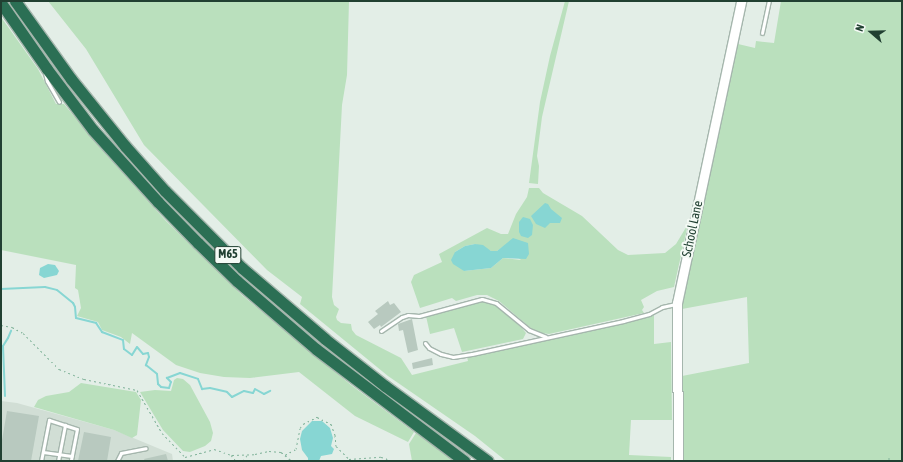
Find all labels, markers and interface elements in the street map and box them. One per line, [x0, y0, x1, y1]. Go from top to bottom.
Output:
north arrow [851, 12, 891, 52]
text: N [853, 23, 866, 33]
street label: School Lane [679, 199, 707, 259]
road number: M65 [214, 245, 242, 265]

